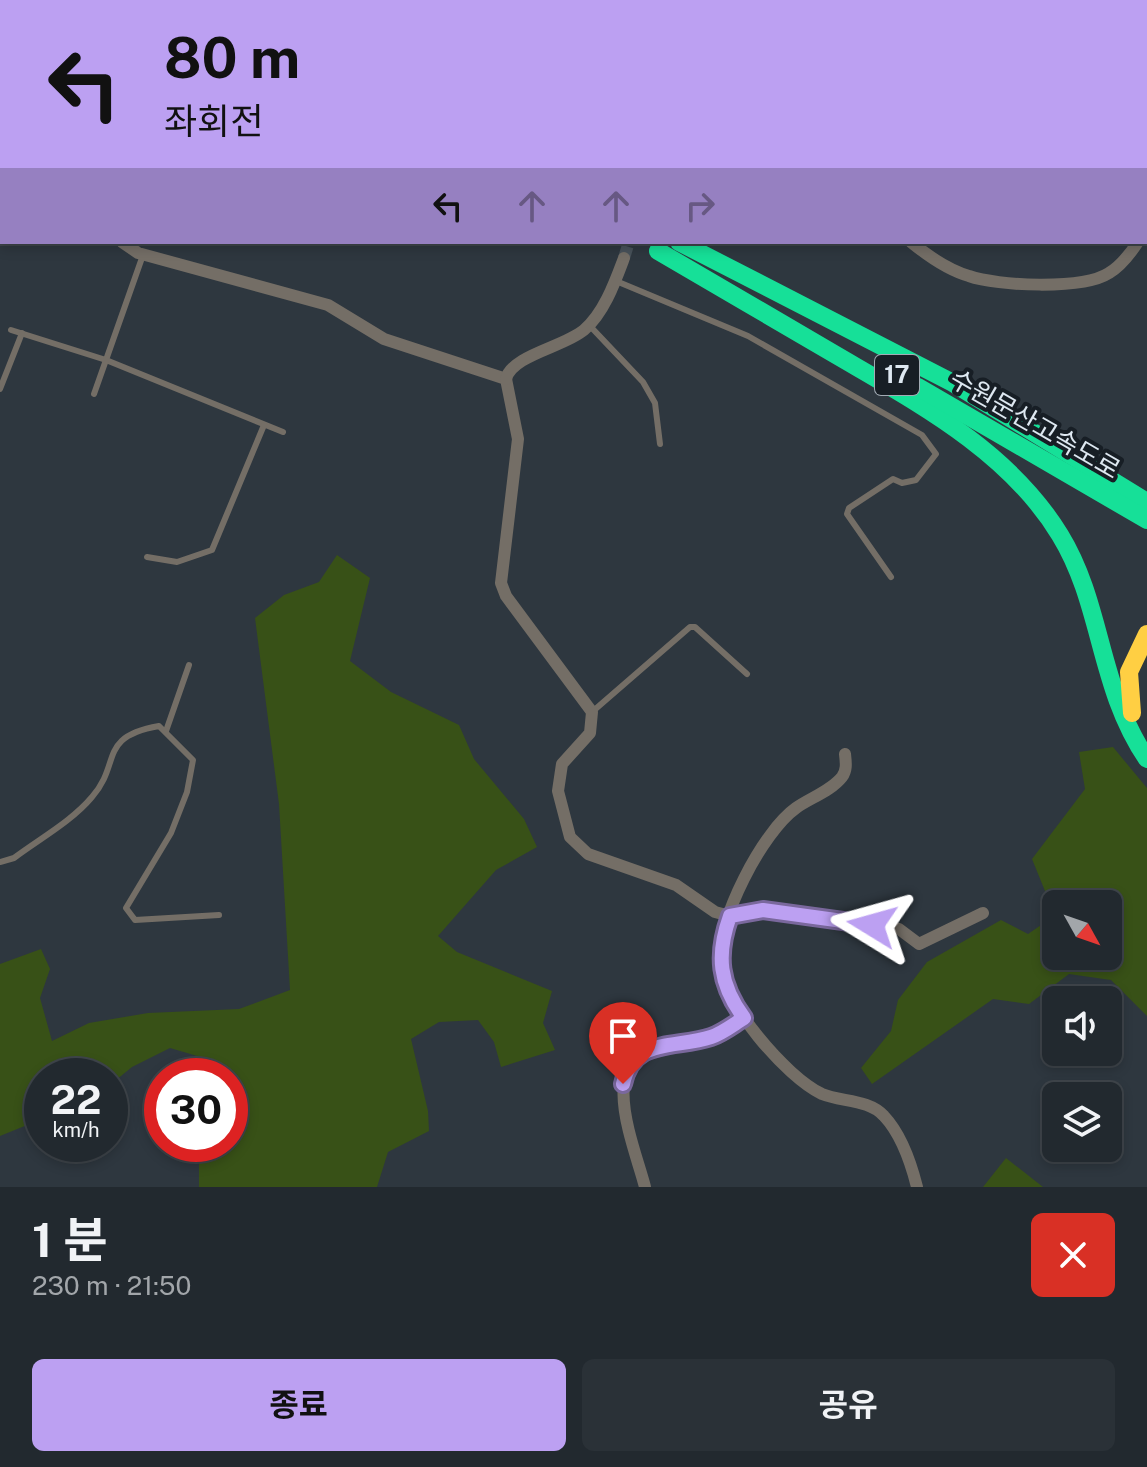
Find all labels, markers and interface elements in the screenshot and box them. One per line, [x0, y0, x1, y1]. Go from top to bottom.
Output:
text: 80 m [164, 25, 300, 91]
icon: left [32, 32, 136, 136]
text: 좌회전 [164, 100, 263, 142]
icon: left [426, 184, 470, 228]
icon: ahead [510, 184, 554, 228]
icon: ahead [594, 184, 638, 228]
icon: right [678, 184, 722, 228]
road number: 17 [875, 355, 919, 395]
street label: 수원문산고속도로 [945, 362, 1126, 485]
position arrow [830, 883, 914, 967]
north arrow [1042, 890, 1122, 970]
map controls [1042, 890, 1122, 1162]
button: sound [1042, 986, 1122, 1066]
pin [589, 1002, 657, 1084]
icon: arrive [601, 1014, 645, 1058]
speed limit sign: 30 [144, 1058, 248, 1162]
text: 22 [51, 1076, 101, 1123]
button: layers [1042, 1082, 1122, 1162]
text: km/h [52, 1118, 100, 1142]
text: 1 분 [32, 1211, 108, 1268]
button: close [1031, 1213, 1115, 1297]
text: 230 m · 21:50 [32, 1270, 191, 1301]
button: 종료 [32, 1359, 566, 1451]
button: 공유 [582, 1359, 1115, 1451]

